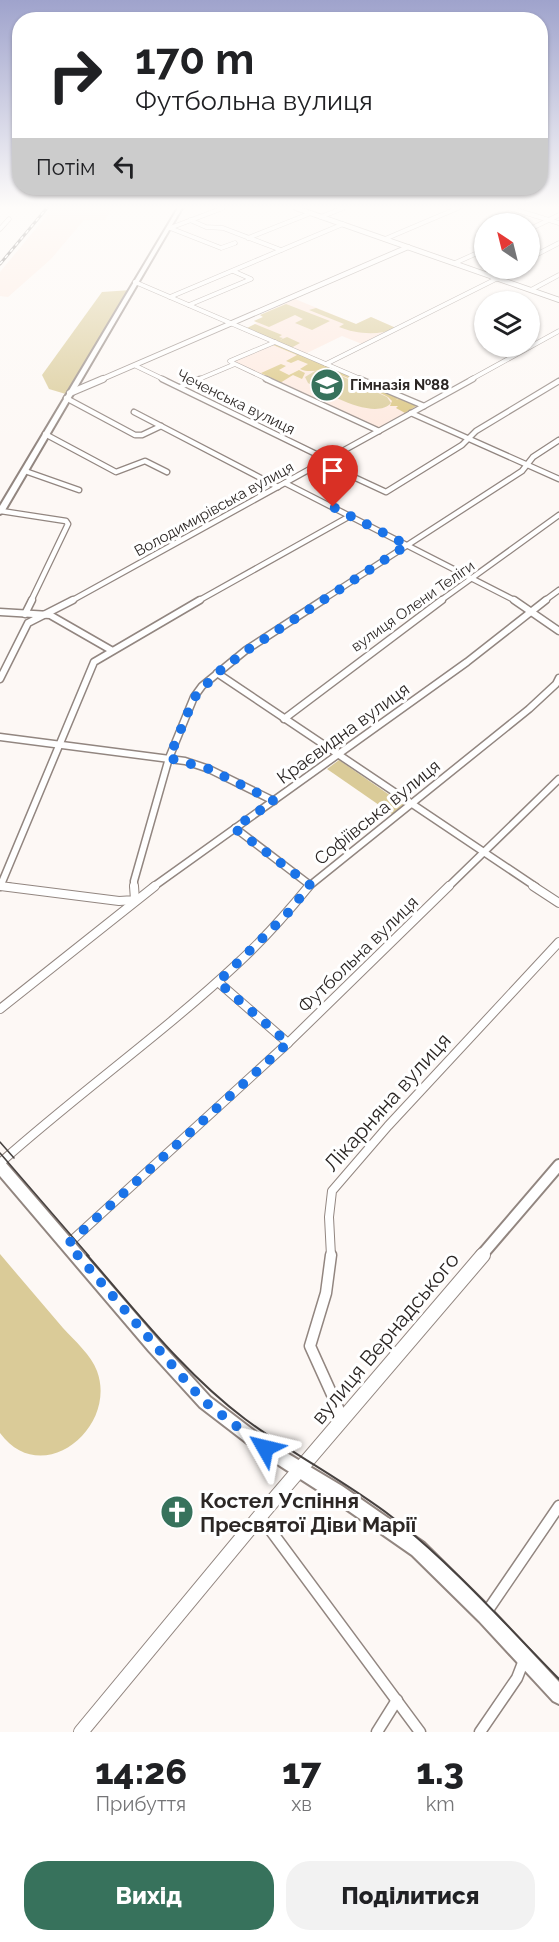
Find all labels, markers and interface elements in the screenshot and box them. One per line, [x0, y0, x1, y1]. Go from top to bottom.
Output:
text: 170 m [135, 35, 254, 84]
icon: right [36, 36, 114, 114]
text: Футбольна вулиця [135, 85, 373, 116]
icon: left [108, 150, 141, 183]
text: Потім [36, 154, 96, 180]
north arrow [474, 213, 540, 279]
map controls [474, 213, 540, 357]
button: layers [474, 291, 540, 357]
street label: Чеченська вулиця [174, 366, 298, 438]
school or university icon: Гімназія №88 [309, 367, 345, 403]
place label: Гімназія №88 [350, 376, 449, 394]
pin [307, 445, 358, 507]
icon: arrive [316, 454, 349, 487]
street label: Володимирівська вулиця [131, 458, 297, 560]
street label: вулиця Олени Теліги [348, 557, 478, 655]
street label: Краєвидна вулиця [273, 678, 413, 788]
street label: Софіївська вулиця [310, 755, 444, 869]
street label: Футбольна вулиця [294, 891, 422, 1017]
street label: Лікарняна вулиця [318, 1028, 456, 1176]
street label: вулиця Вернадського [306, 1247, 464, 1429]
position arrow [233, 1416, 297, 1480]
place label: Костел Успіння Пресвятої Діви Марії [200, 1488, 417, 1537]
church icon: Костел Успіння Пресвятої Діви Марії [159, 1494, 195, 1530]
text: 14:26 [95, 1750, 187, 1792]
text: 17 [282, 1750, 321, 1792]
text: 1.3 [416, 1750, 464, 1792]
text: Прибуття [96, 1792, 186, 1816]
text: хв [291, 1792, 312, 1816]
text: km [426, 1792, 455, 1816]
button: Вихід [24, 1861, 274, 1930]
button: Поділитися [286, 1861, 535, 1930]

